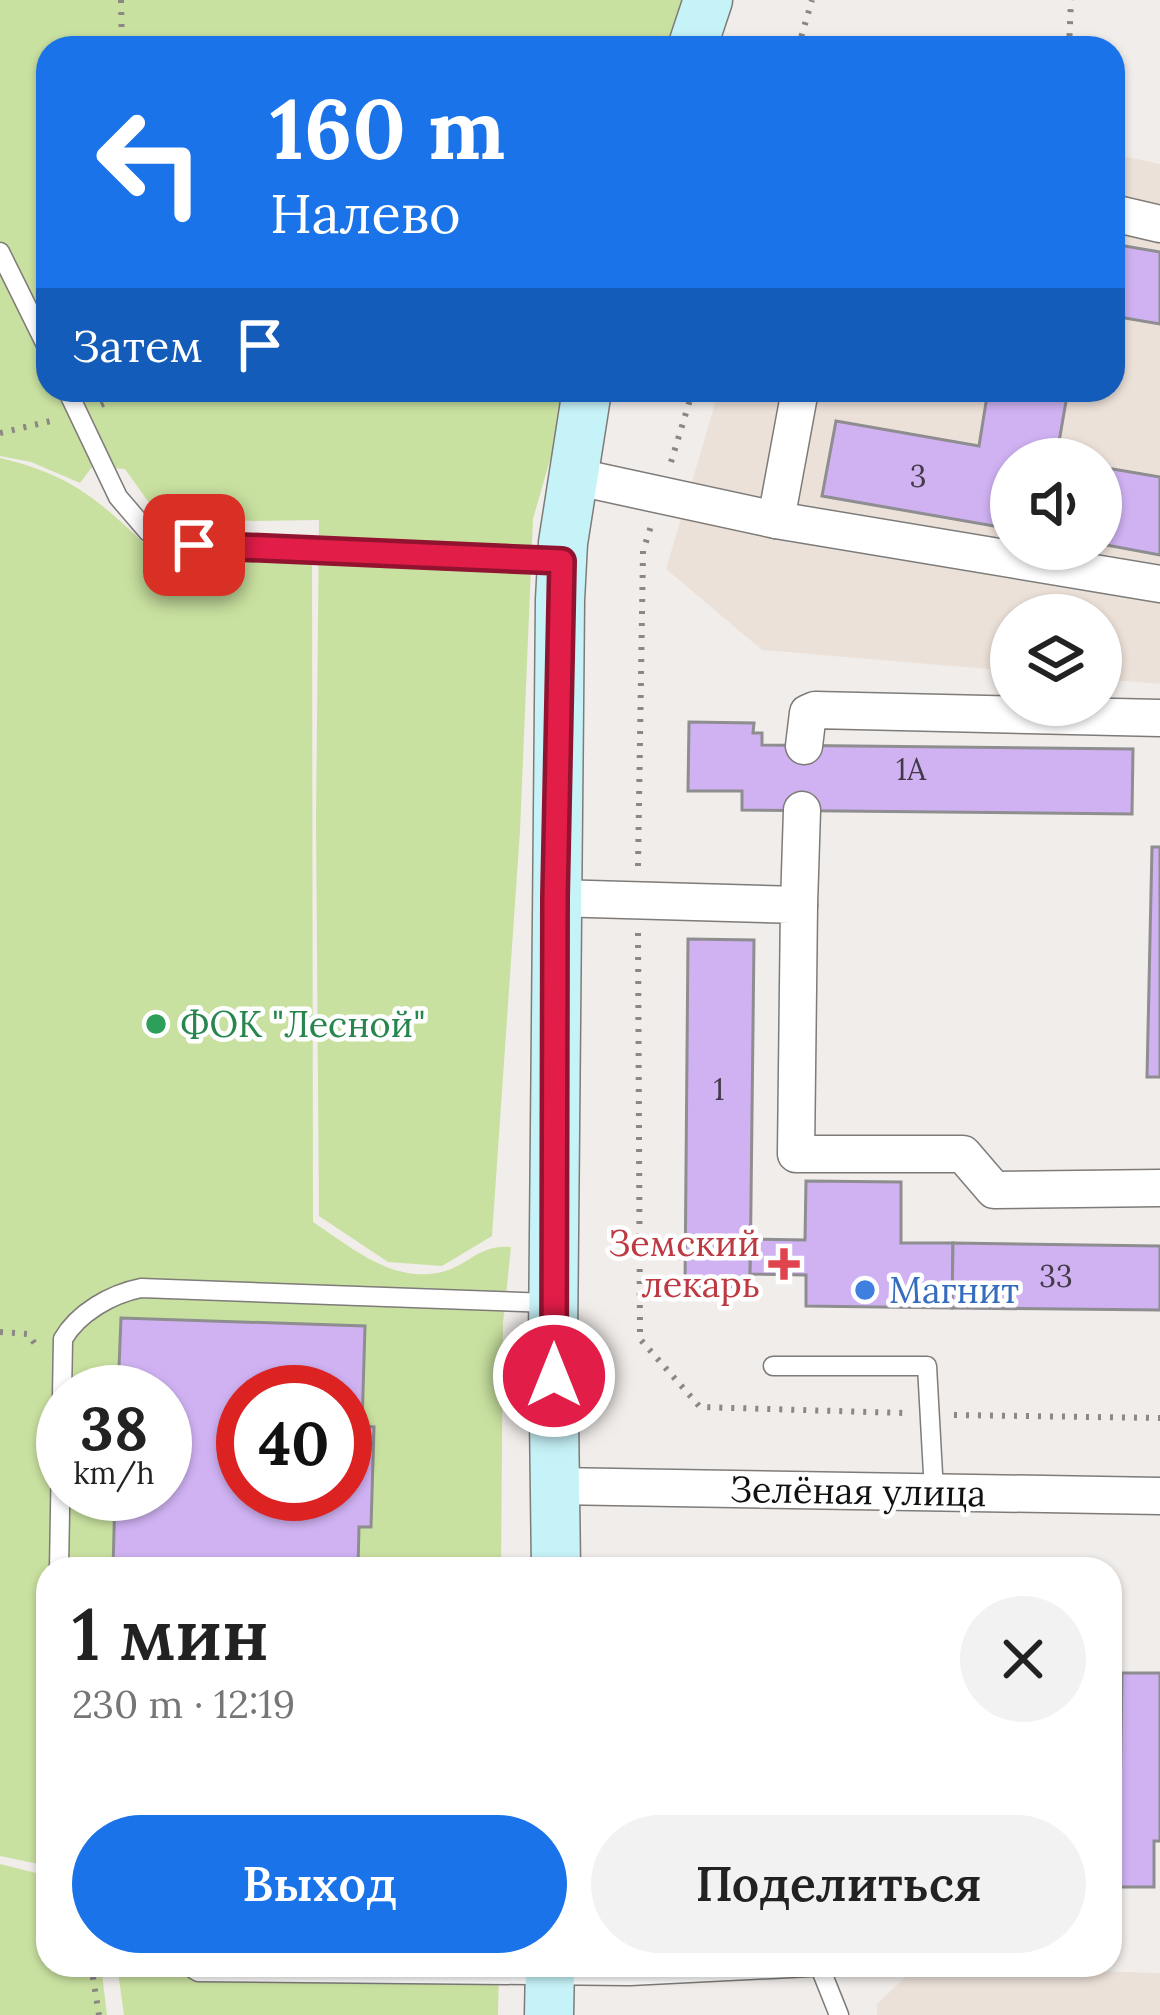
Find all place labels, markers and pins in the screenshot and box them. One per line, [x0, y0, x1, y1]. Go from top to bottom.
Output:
pin [143, 494, 245, 596]
place label: ФОК "Лесной" [180, 1001, 426, 1047]
marker: ФОК "Лесной" [143, 1011, 169, 1037]
place label: Земский лекарь [608, 1220, 760, 1307]
marker: Земский лекарь [771, 1251, 797, 1277]
place label: Магнит [889, 1267, 1019, 1313]
marker: Магнит [852, 1277, 878, 1303]

